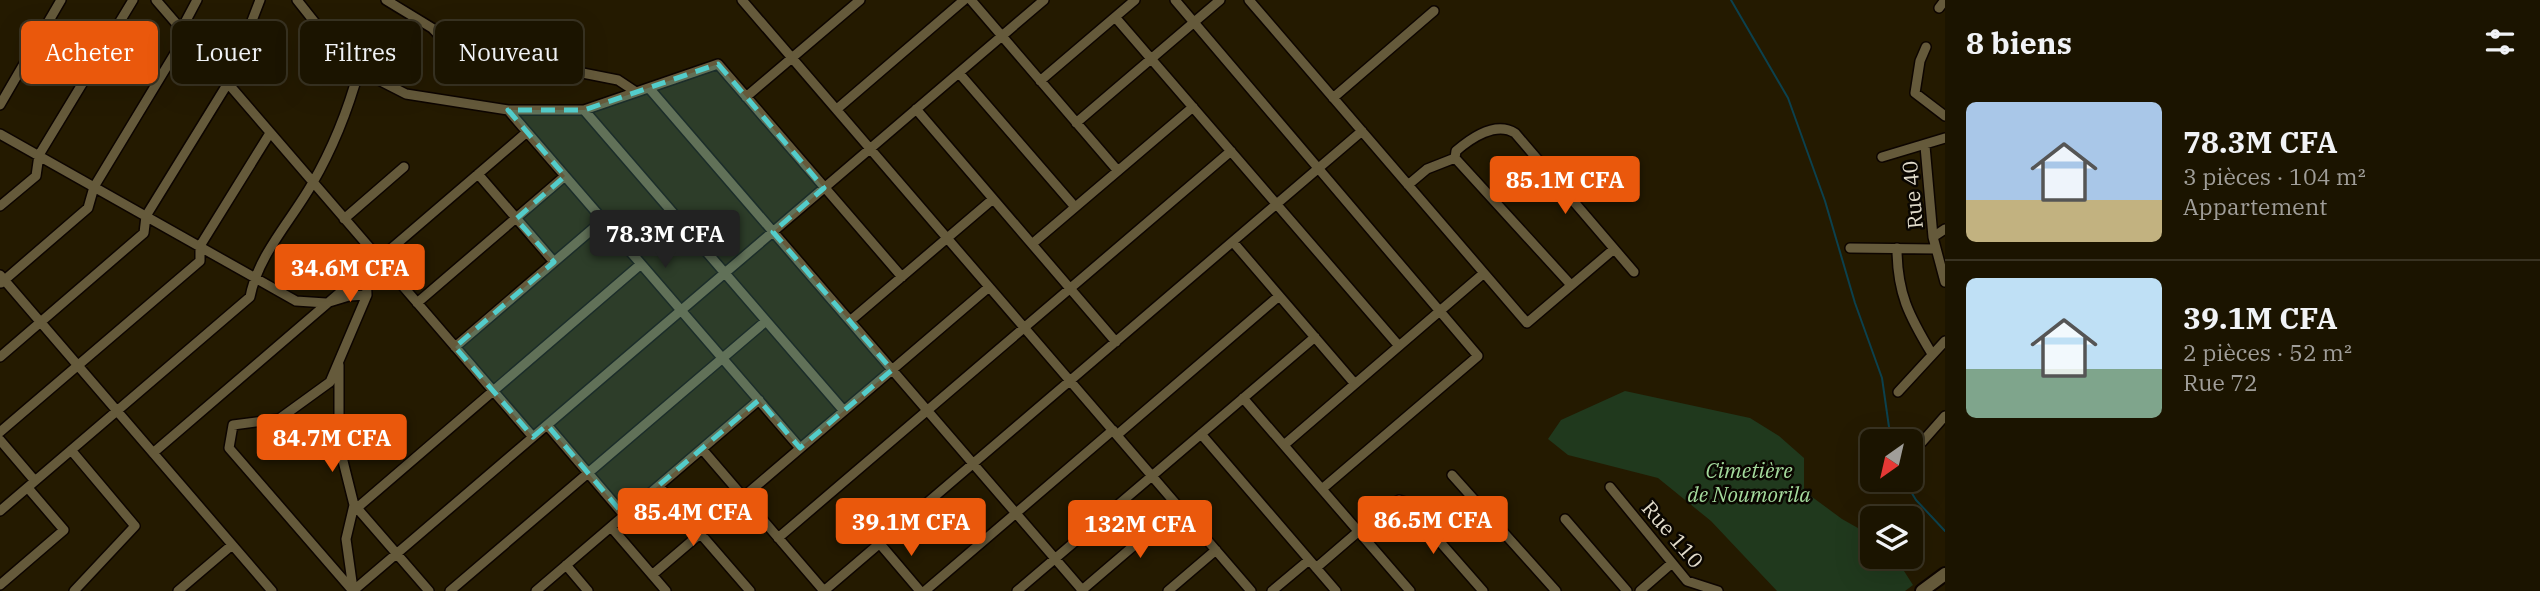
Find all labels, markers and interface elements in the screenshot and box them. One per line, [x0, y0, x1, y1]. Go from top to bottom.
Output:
chip: Acheter [21, 21, 158, 84]
chip: Louer [172, 21, 286, 84]
chip: Filtres [300, 21, 421, 84]
chip: Nouveau [435, 21, 583, 84]
text: 8 biens [1966, 23, 2072, 62]
icon: filters [2481, 23, 2519, 61]
text: 78.3M CFA [2183, 122, 2337, 161]
icon: home [2022, 130, 2106, 214]
pin: 85.1M CFA [1485, 156, 1645, 216]
street label: Rue 40 [1895, 160, 1929, 230]
text: 3 pièces · 104 m² [2183, 161, 2366, 191]
text: 85.1M CFA [1506, 164, 1624, 194]
text: Appartement [2183, 191, 2327, 221]
pin: 78.3M CFA [585, 210, 745, 270]
text: 78.3M CFA [606, 218, 724, 248]
pin: 34.6M CFA [270, 244, 430, 304]
text: 34.6M CFA [291, 252, 409, 282]
text: 39.1M CFA [2183, 298, 2337, 337]
icon: home [2022, 306, 2106, 390]
text: 2 pièces · 52 m² [2183, 337, 2352, 367]
text: Rue 72 [2183, 367, 2258, 397]
pin: 84.7M CFA [252, 414, 412, 474]
text: 84.7M CFA [273, 422, 391, 452]
north arrow [1860, 429, 1923, 492]
map controls [1860, 429, 1923, 569]
park label: Cimetière de Noumorila [1687, 456, 1811, 508]
pin: 85.4M CFA [613, 489, 773, 548]
street label: Rue 110 [1636, 494, 1710, 574]
text: 85.4M CFA [634, 496, 752, 526]
pin: 86.5M CFA [1353, 496, 1513, 556]
pin: 39.1M CFA [831, 498, 991, 558]
pin: 132M CFA [1068, 500, 1212, 560]
text: 86.5M CFA [1374, 504, 1492, 534]
text: 39.1M CFA [852, 506, 970, 536]
button: layers [1860, 506, 1923, 569]
text: 132M CFA [1084, 508, 1196, 538]

